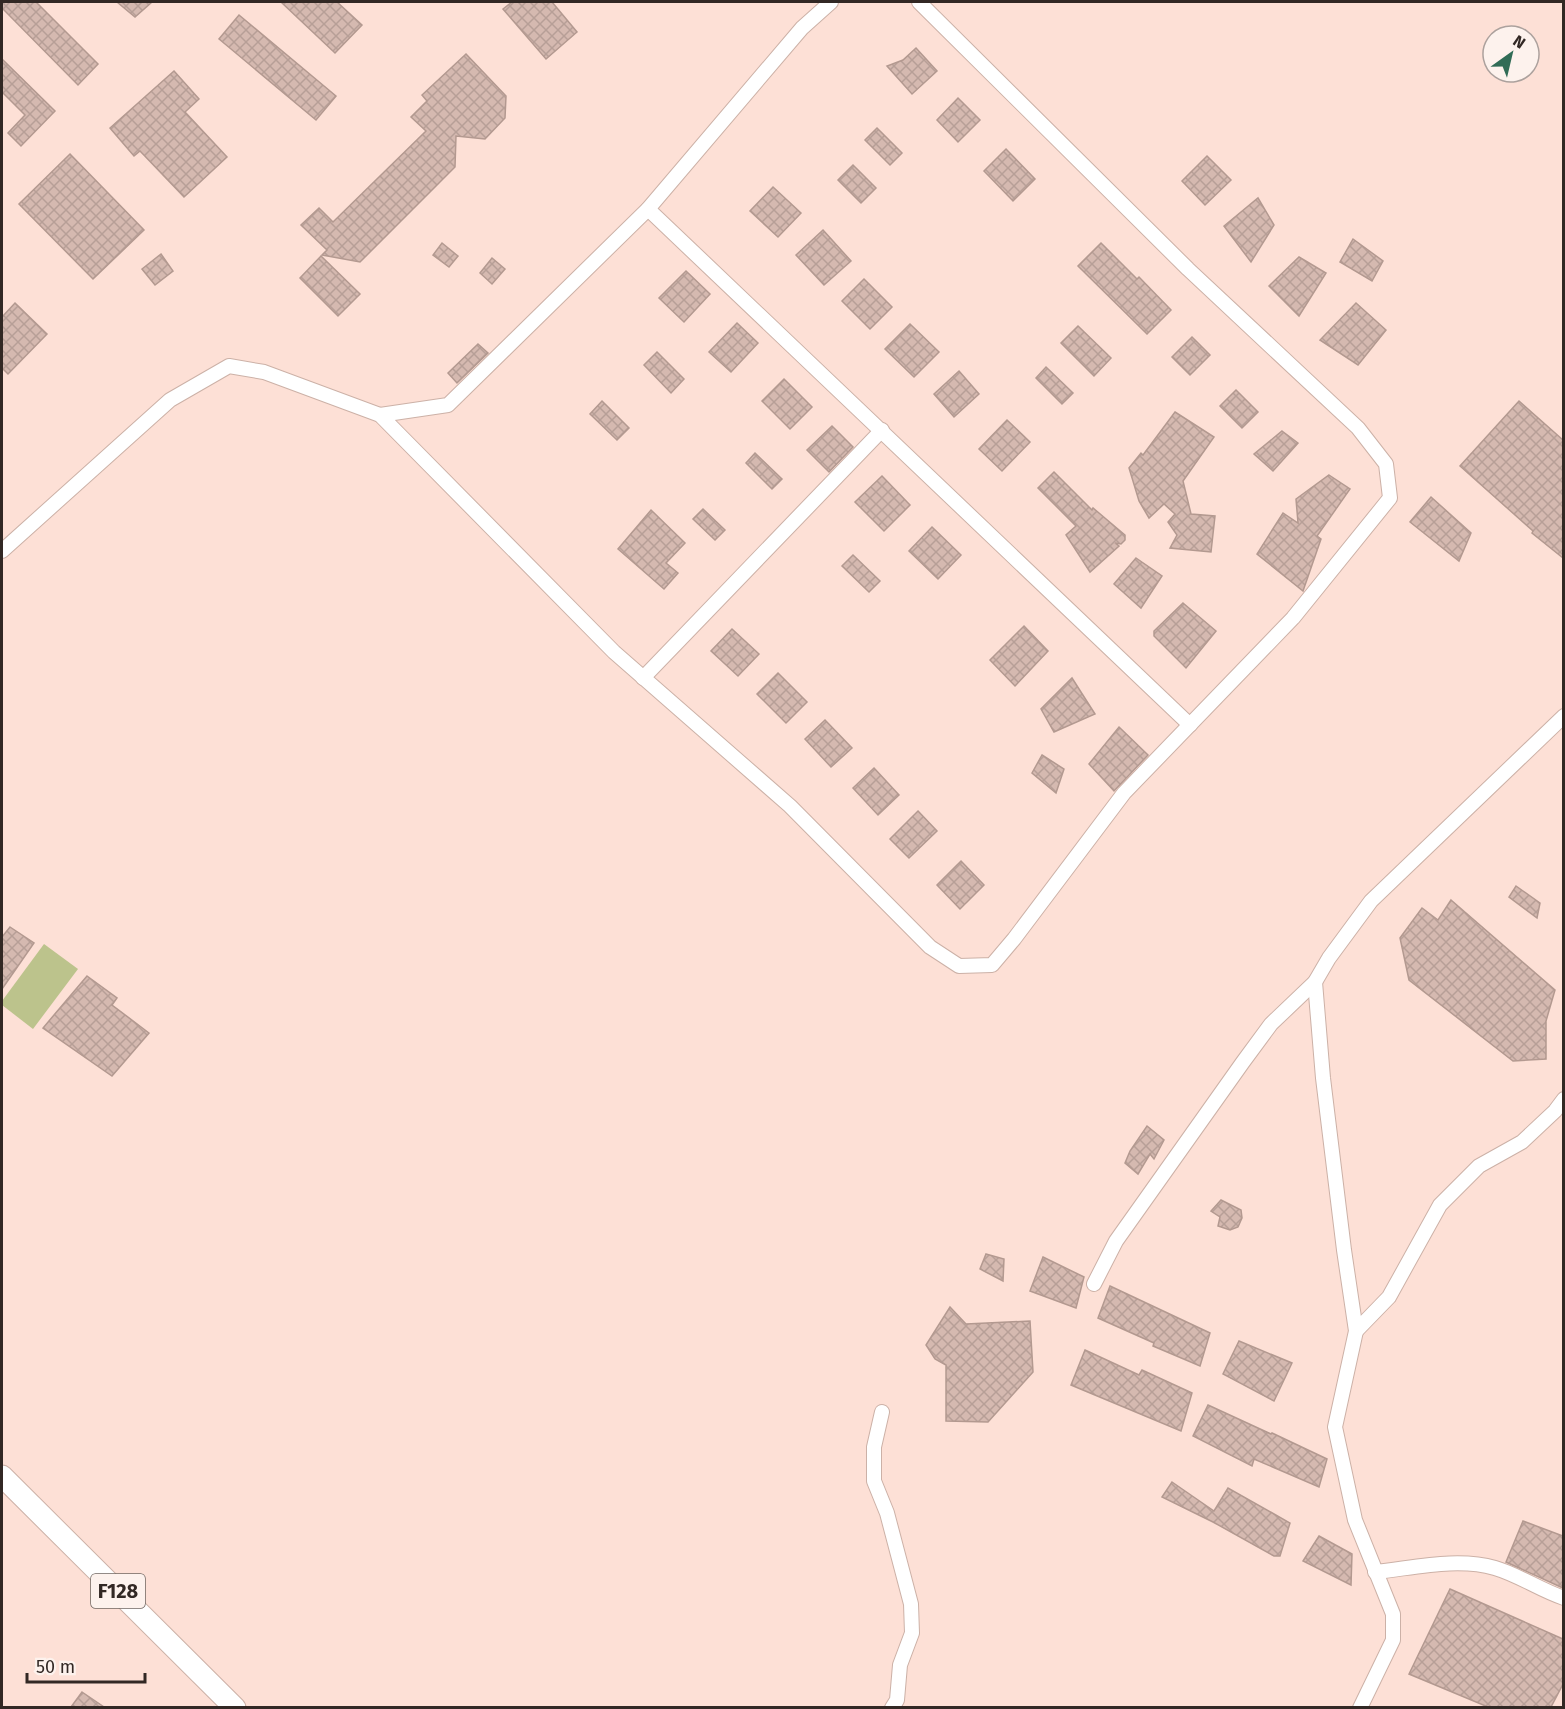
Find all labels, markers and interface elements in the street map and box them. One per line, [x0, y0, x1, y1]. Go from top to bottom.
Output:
north arrow [1481, 24, 1541, 84]
text: N [1509, 31, 1529, 53]
road number: F128 [91, 1574, 145, 1608]
scale bar [27, 1646, 146, 1684]
text: 50 m [36, 1656, 75, 1678]

